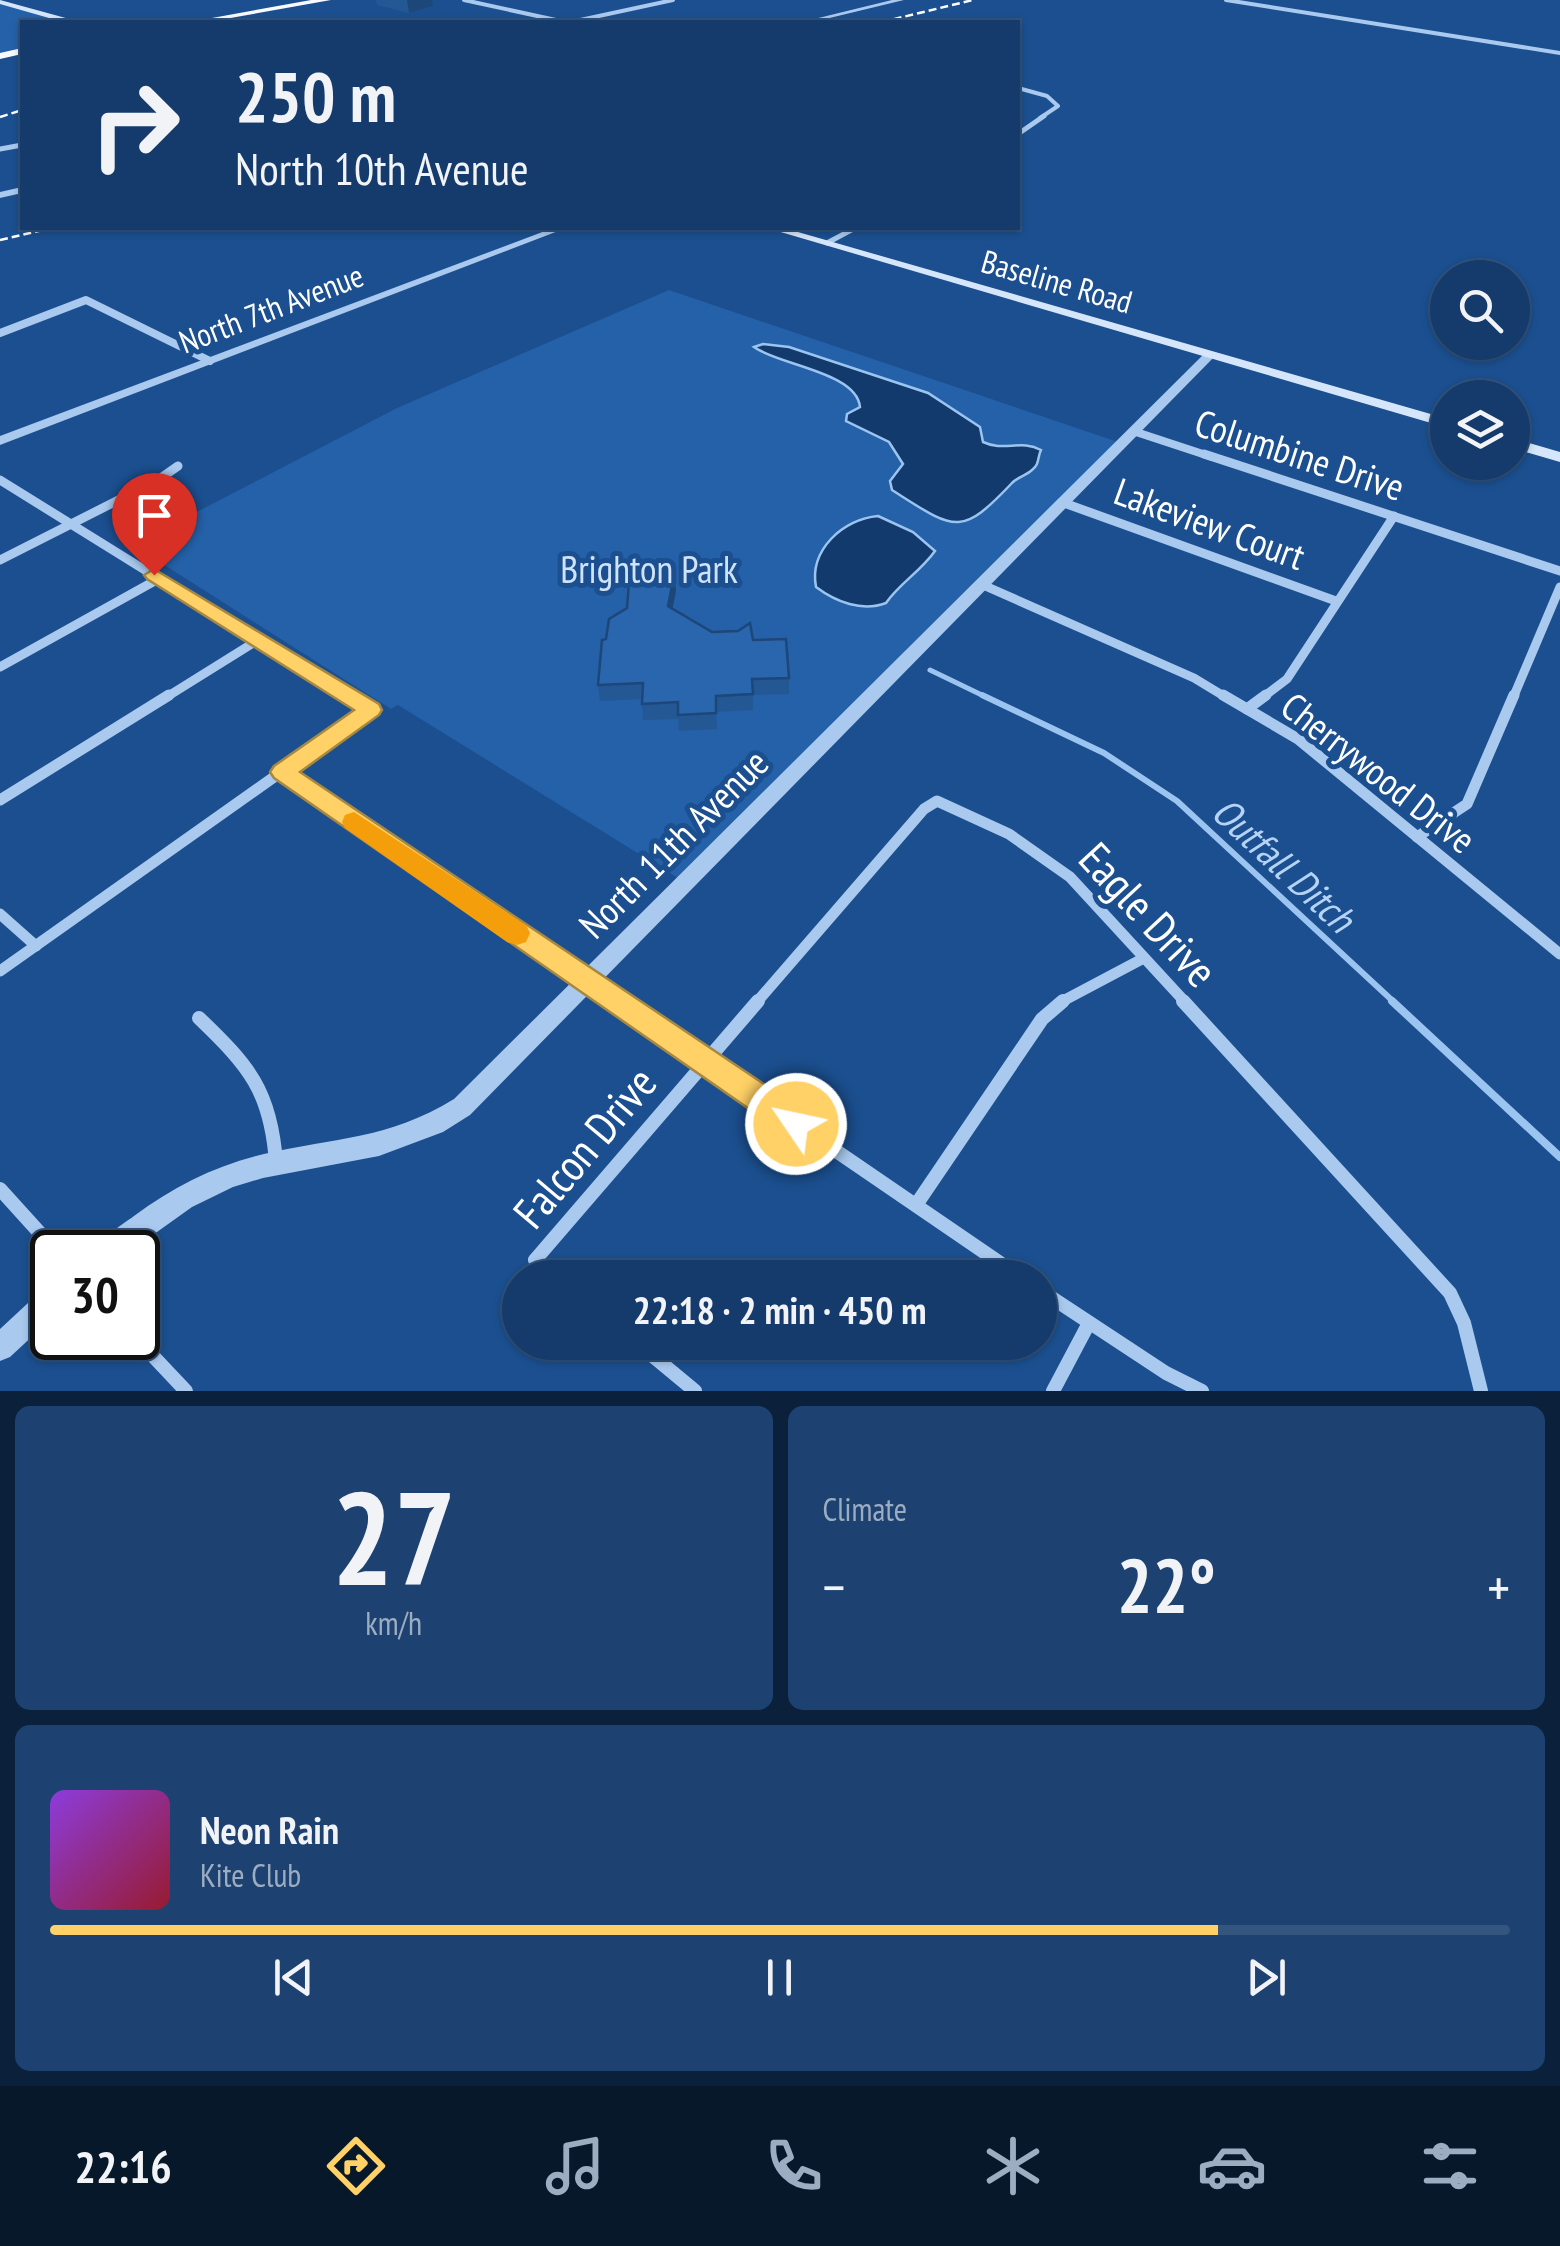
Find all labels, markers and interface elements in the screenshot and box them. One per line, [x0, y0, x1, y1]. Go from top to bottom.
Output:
text: 250 m [235, 51, 396, 141]
icon: right [70, 60, 200, 190]
text: North 10th Avenue [235, 139, 529, 197]
street label: Baseline Road [977, 239, 1137, 323]
street label: North 7th Avenue [173, 254, 369, 362]
map controls [1430, 260, 1530, 480]
button: search [1430, 260, 1530, 360]
button: layers [1430, 380, 1530, 480]
street label: Columbine Drive [1189, 397, 1411, 511]
street label: Lakeview Court [1108, 466, 1312, 580]
pin [112, 473, 197, 576]
icon: arrive [127, 488, 182, 543]
park label: Brighton Park [560, 544, 738, 593]
street label: Cherrywood Drive [1272, 681, 1486, 863]
street label: North 11th Avenue [568, 738, 778, 948]
water label: Outfall Ditch [1202, 785, 1368, 945]
street label: Eagle Drive [1067, 829, 1231, 999]
street label: Falcon Drive [500, 1055, 668, 1239]
position arrow [744, 1072, 848, 1176]
speed limit sign: 30 [30, 1230, 160, 1360]
text: 22:18 · 2 min · 450 m [633, 1285, 926, 1334]
text: 27 [332, 1453, 456, 1621]
text: Climate [823, 1488, 907, 1530]
text: 22° [1117, 1537, 1216, 1634]
text: − [823, 1551, 845, 1622]
text: + [1487, 1551, 1510, 1622]
text: km/h [365, 1602, 422, 1644]
text: Neon Rain [200, 1805, 339, 1854]
text: Kite Club [200, 1854, 301, 1896]
icon: previous [266, 1950, 321, 2005]
icon: pause [752, 1950, 807, 2005]
icon: next [1239, 1950, 1294, 2005]
icon: directions [321, 2131, 391, 2201]
icon: music [540, 2131, 610, 2201]
icon: phone [759, 2131, 829, 2201]
icon: climate [978, 2131, 1048, 2201]
icon: car [1197, 2131, 1267, 2201]
icon: filters [1415, 2131, 1485, 2201]
text: 22:16 [74, 2137, 172, 2195]

